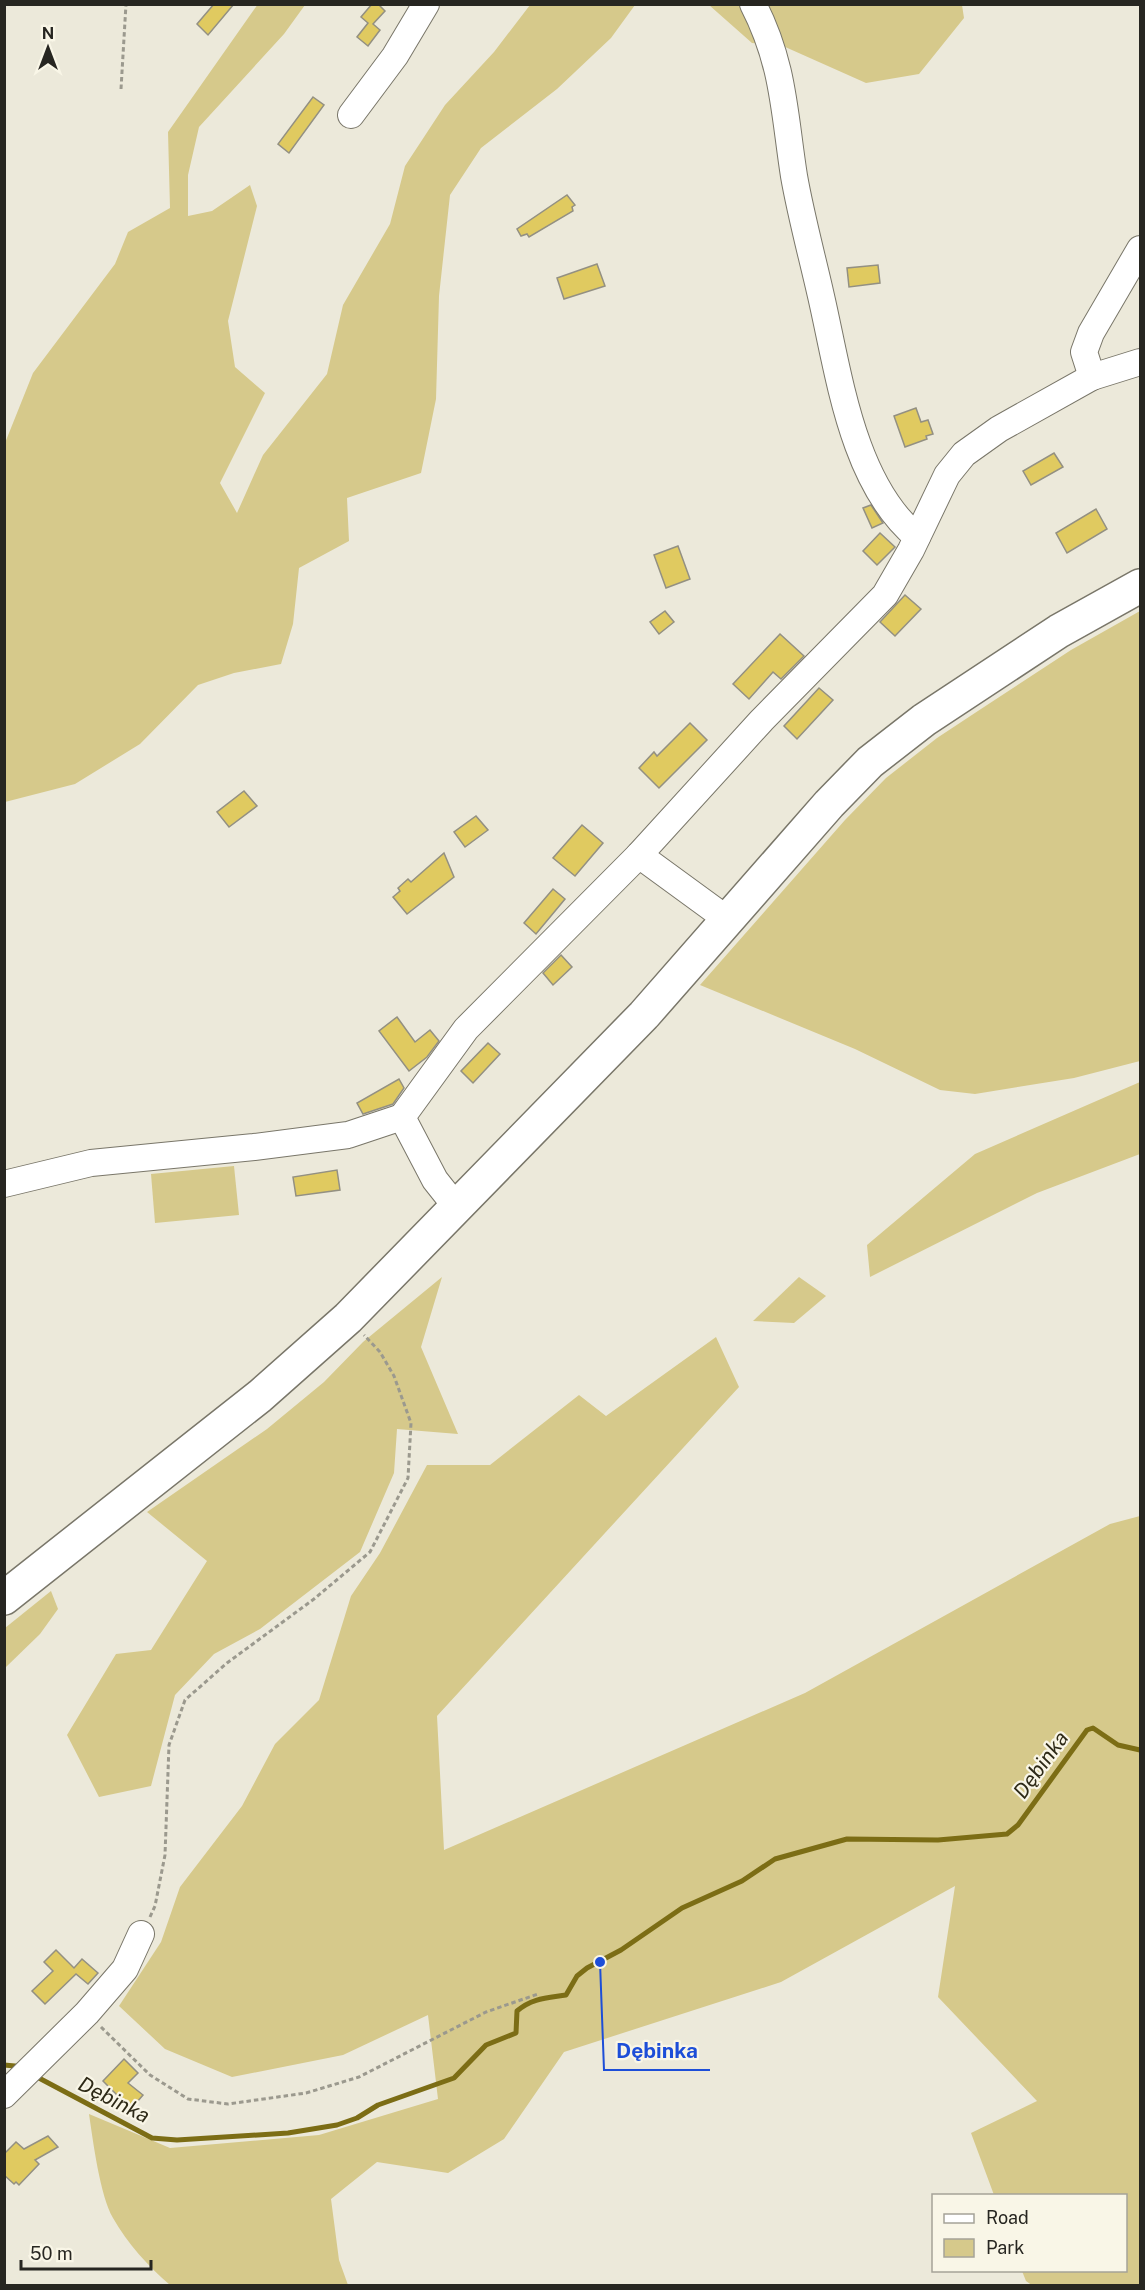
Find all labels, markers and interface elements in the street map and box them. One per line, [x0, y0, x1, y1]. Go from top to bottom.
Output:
north arrow [18, 18, 78, 78]
text: N [42, 24, 54, 43]
water label: Dębinka [1008, 1726, 1073, 1803]
callout: Dębinka [604, 2031, 710, 2070]
text: Dębinka [616, 2038, 698, 2063]
water label: Dębinka [74, 2071, 154, 2128]
legend [932, 2194, 1127, 2272]
text: Road [986, 2207, 1029, 2228]
scale bar [21, 2233, 152, 2271]
text: Park [986, 2237, 1024, 2258]
text: 50 m [30, 2243, 73, 2264]

